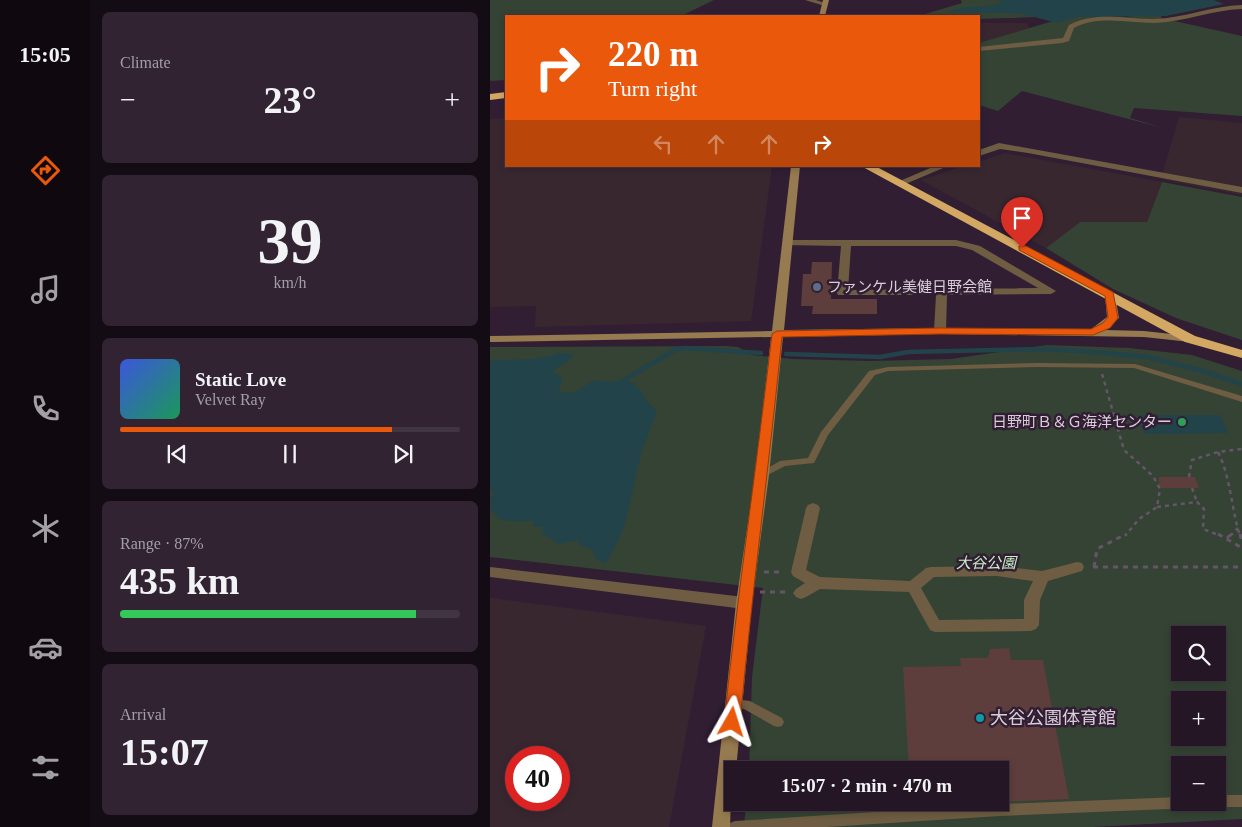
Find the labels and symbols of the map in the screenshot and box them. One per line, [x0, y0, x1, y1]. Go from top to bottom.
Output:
pin [1001, 197, 1043, 248]
place label: ファンケル美健日野会館 [827, 279, 992, 295]
marker: ファンケル美健日野会館 [811, 281, 823, 293]
place label: 日野町Ｂ＆Ｇ海洋センター [992, 414, 1172, 430]
marker: 日野町Ｂ＆Ｇ海洋センター [1176, 416, 1188, 428]
park label: 大谷公園 [956, 555, 1018, 571]
position arrow [705, 695, 757, 747]
place label: 大谷公園体育館 [990, 708, 1116, 728]
marker: 大谷公園体育館 [974, 712, 986, 724]
speed limit sign: 40 [505, 746, 570, 811]

